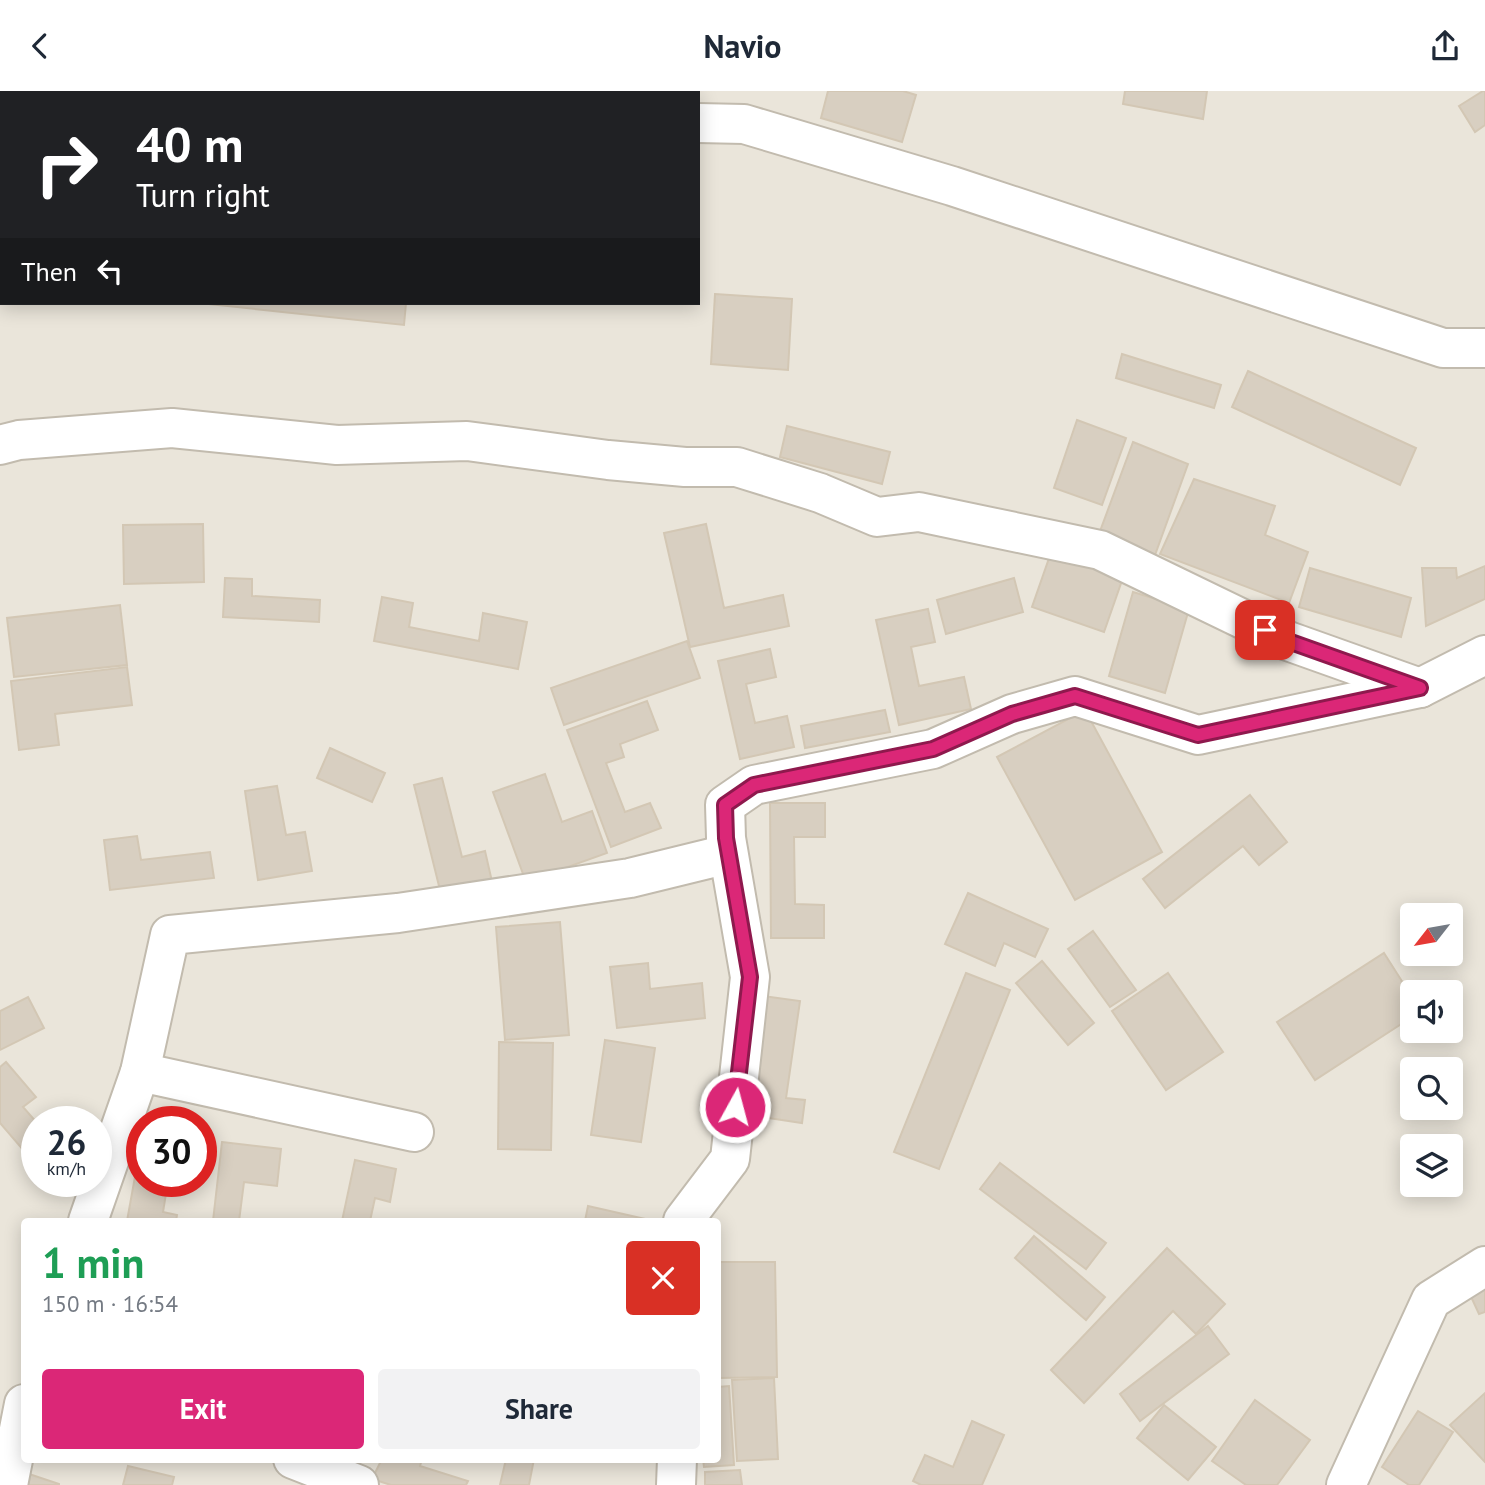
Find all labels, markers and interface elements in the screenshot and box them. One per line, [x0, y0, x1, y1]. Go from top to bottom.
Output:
text: Navio [704, 25, 781, 67]
icon: back [21, 27, 59, 65]
icon: share [1426, 27, 1464, 65]
text: 40 m [136, 112, 243, 176]
icon: right [21, 119, 112, 210]
text: Turn right [136, 174, 270, 216]
icon: left [91, 252, 129, 290]
text: Then [21, 255, 77, 288]
pin [1235, 600, 1295, 660]
icon: arrive [1246, 611, 1284, 649]
north arrow [1400, 903, 1463, 966]
map controls [1400, 903, 1463, 1197]
button: sound [1400, 980, 1463, 1043]
button: search [1400, 1057, 1463, 1120]
position arrow [698, 1070, 772, 1144]
speed limit sign: 30 [126, 1106, 217, 1197]
text: 26 [47, 1119, 86, 1165]
button: layers [1400, 1134, 1463, 1197]
text: km/h [47, 1157, 86, 1180]
text: 1 min [42, 1235, 144, 1290]
button: close [626, 1241, 700, 1315]
text: 150 m · 16:54 [42, 1289, 178, 1318]
button: Exit [42, 1369, 364, 1449]
button: Share [378, 1369, 700, 1449]

